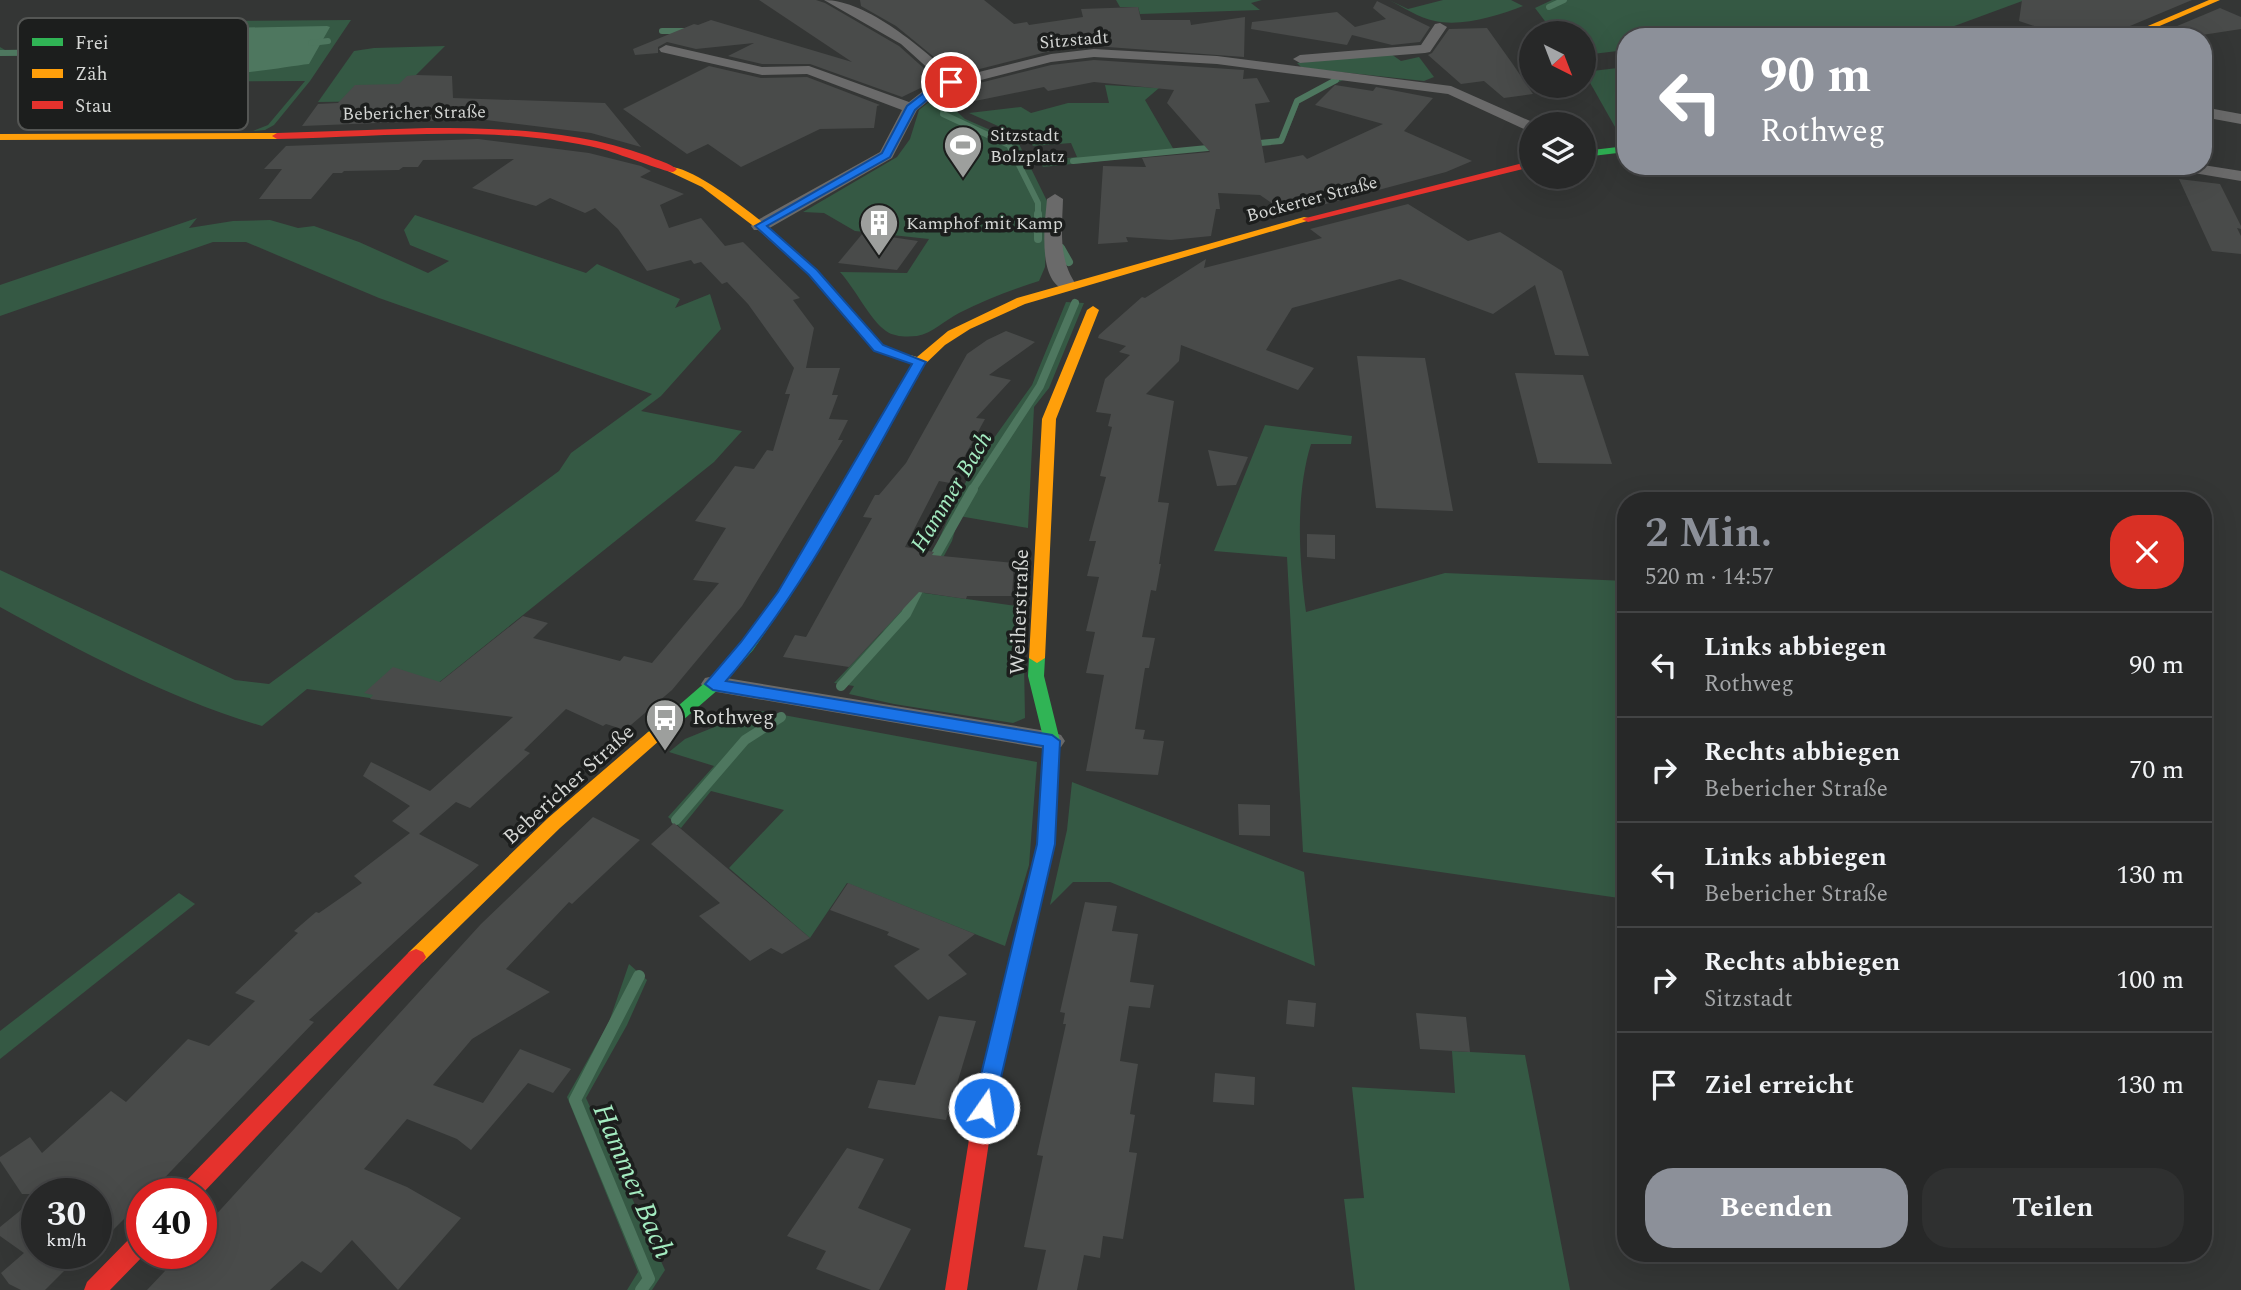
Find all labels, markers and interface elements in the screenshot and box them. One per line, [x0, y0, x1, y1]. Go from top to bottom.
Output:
legend [18, 18, 248, 130]
north arrow [1519, 21, 1596, 98]
map controls [1519, 21, 1596, 189]
street label: Sitzstadt [1038, 24, 1110, 56]
text: Frei [75, 29, 109, 58]
text: 90 m [1760, 39, 1871, 114]
pin [921, 52, 981, 112]
icon: left [1645, 56, 1736, 147]
text: Zäh [75, 60, 108, 89]
icon: arrive [932, 63, 970, 101]
text: Stau [75, 92, 112, 121]
street label: Bebericher Straße [342, 98, 486, 128]
text: Rothweg [1760, 107, 1885, 156]
button: layers [1519, 112, 1596, 189]
place label: Sitzstadt Bolzplatz [990, 122, 1065, 170]
sports icon: Sitzstadt Bolzplatz [942, 124, 984, 179]
street label: Bockerter Straße [1243, 169, 1381, 229]
building icon: Kamphof mit Kamp [858, 202, 900, 257]
place label: Kamphof mit Kamp [906, 210, 1063, 237]
water label: Hammer Bach [902, 425, 1002, 559]
text: 2 Min. [1645, 502, 1772, 565]
button: close [2110, 515, 2184, 589]
street label: Weiherstraße [1002, 549, 1038, 675]
text: 520 m · 14:57 [1645, 560, 1774, 595]
text: Links abbiegen [1704, 627, 1887, 667]
text: 90 m [2129, 645, 2184, 685]
icon: left [1645, 646, 1683, 684]
text: Rothweg [1704, 667, 1794, 702]
bus stop icon: Rothweg [644, 697, 686, 752]
place label: Rothweg [692, 702, 774, 734]
street label: Bebericher Straße [496, 717, 642, 853]
text: Rechts abbiegen [1704, 732, 1900, 772]
text: 70 m [2129, 750, 2184, 790]
icon: right [1645, 751, 1683, 789]
text: Bebericher Straße [1704, 772, 1888, 807]
text: Links abbiegen [1704, 837, 1887, 877]
text: 130 m [2116, 855, 2184, 895]
icon: left [1645, 856, 1683, 894]
text: Bebericher Straße [1704, 877, 1888, 912]
text: Rechts abbiegen [1704, 942, 1900, 982]
text: 100 m [2116, 960, 2184, 1000]
icon: right [1645, 961, 1683, 999]
text: Sitzstadt [1704, 982, 1793, 1017]
text: Ziel erreicht [1704, 1065, 1854, 1105]
text: 130 m [2116, 1065, 2184, 1105]
icon: arrive [1645, 1066, 1683, 1104]
position arrow [947, 1071, 1021, 1145]
water label: Hammer Bach [581, 1097, 685, 1265]
button: Beenden [1645, 1168, 1908, 1248]
button: Teilen [1922, 1168, 2184, 1248]
speed limit sign: 40 [126, 1178, 217, 1269]
text: 30 [47, 1188, 86, 1241]
text: km/h [46, 1227, 87, 1254]

